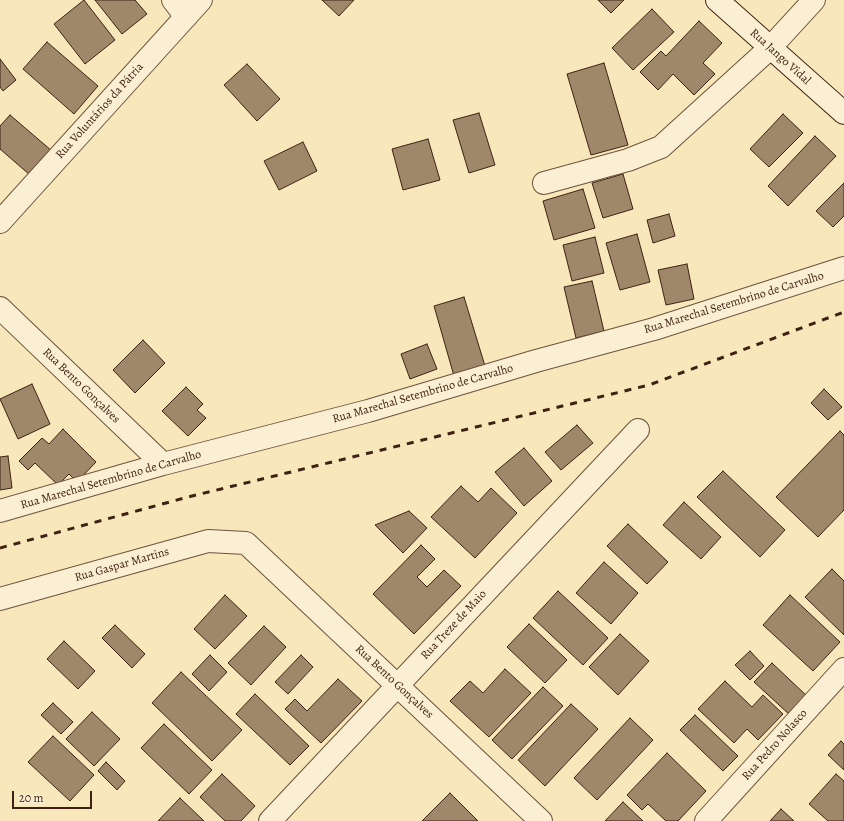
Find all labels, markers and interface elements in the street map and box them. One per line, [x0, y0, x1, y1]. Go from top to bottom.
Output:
street label: Rua Jango Vidal [747, 26, 813, 88]
street label: Rua Voluntários da Pátria [53, 60, 147, 162]
street label: Rua Marechal Setembrino de Carvalho [642, 269, 826, 337]
street label: Rua Bento Gonçalves [39, 345, 123, 427]
street label: Rua Marechal Setembrino de Carvalho [331, 361, 515, 427]
street label: Rua Marechal Setembrino de Carvalho [19, 447, 203, 513]
street label: Rua Gaspar Martins [73, 545, 171, 585]
street label: Rua Treze de Maio [418, 587, 490, 663]
street label: Rua Bento Gonçalves [352, 642, 436, 722]
street label: Rua Pedro Nolasco [739, 706, 811, 784]
scale bar [14, 783, 94, 809]
text: 20 m [19, 790, 43, 806]

